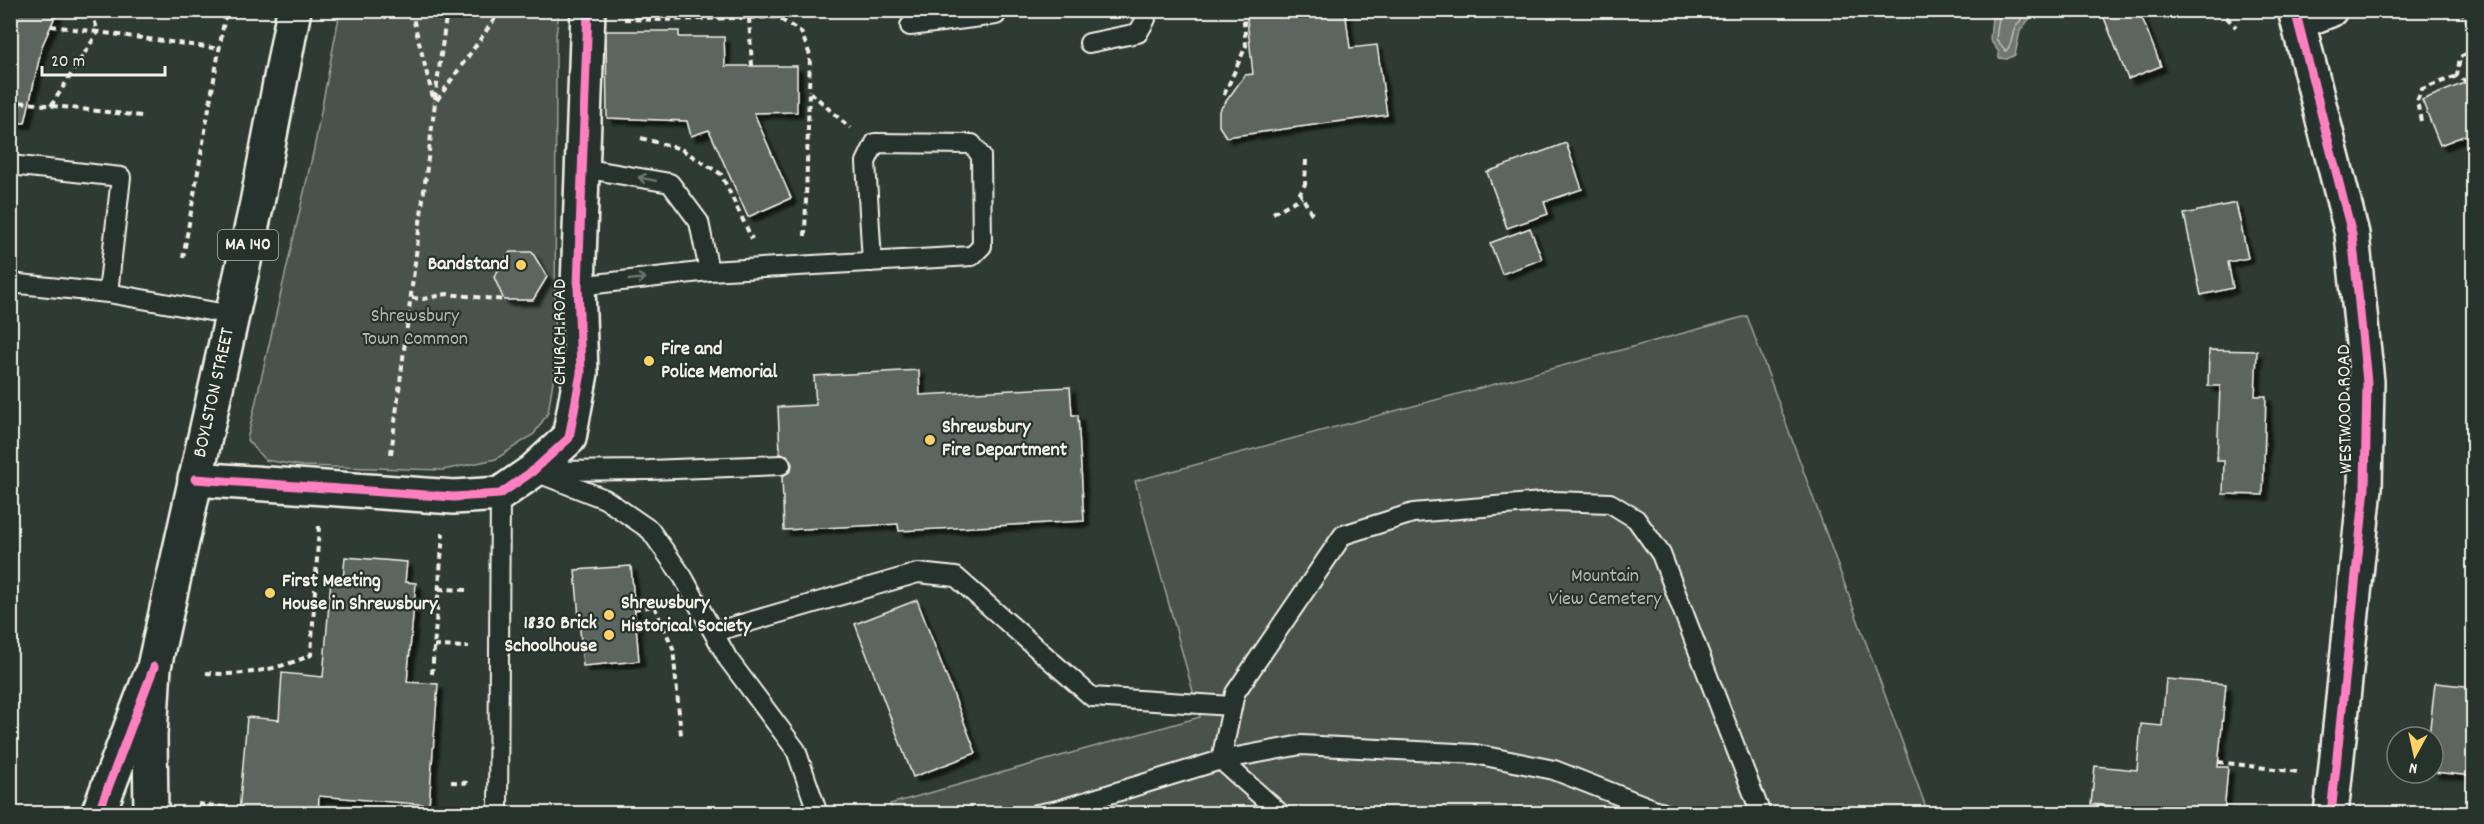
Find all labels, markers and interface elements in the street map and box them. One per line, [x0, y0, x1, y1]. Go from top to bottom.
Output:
scale bar [42, 39, 165, 77]
text: 20 m [51, 50, 85, 75]
one-way arrow [638, 173, 658, 184]
road number: MA 140 [218, 230, 278, 260]
place label: Bandstand [428, 251, 509, 279]
marker: Bandstand [514, 258, 528, 272]
one-way arrow [626, 273, 646, 284]
street label: CHURCH ROAD [547, 279, 575, 385]
park label: Shrewsbury Town Common [362, 303, 468, 354]
street label: BOYLSTON STREET [187, 325, 243, 460]
place label: Fire and Police Memorial [661, 336, 777, 387]
street label: WESTWOOD ROAD [2331, 344, 2361, 474]
marker: Fire and Police Memorial [642, 354, 656, 368]
place label: Shrewsbury Fire Department [942, 414, 1068, 465]
marker: Shrewsbury Fire Department [923, 433, 937, 447]
park label: Mountain View Cemetery [1549, 563, 1662, 614]
place label: First Meeting House in Shrewsbury [282, 568, 438, 619]
marker: First Meeting House in Shrewsbury [263, 586, 277, 600]
place label: Shrewsbury Historical Society [621, 590, 752, 641]
marker: Shrewsbury Historical Society [602, 608, 616, 622]
place label: 1830 Brick Schoolhouse [505, 610, 597, 661]
marker: 1830 Brick Schoolhouse [602, 628, 616, 642]
north arrow [2385, 725, 2445, 785]
text: N [2408, 755, 2419, 779]

